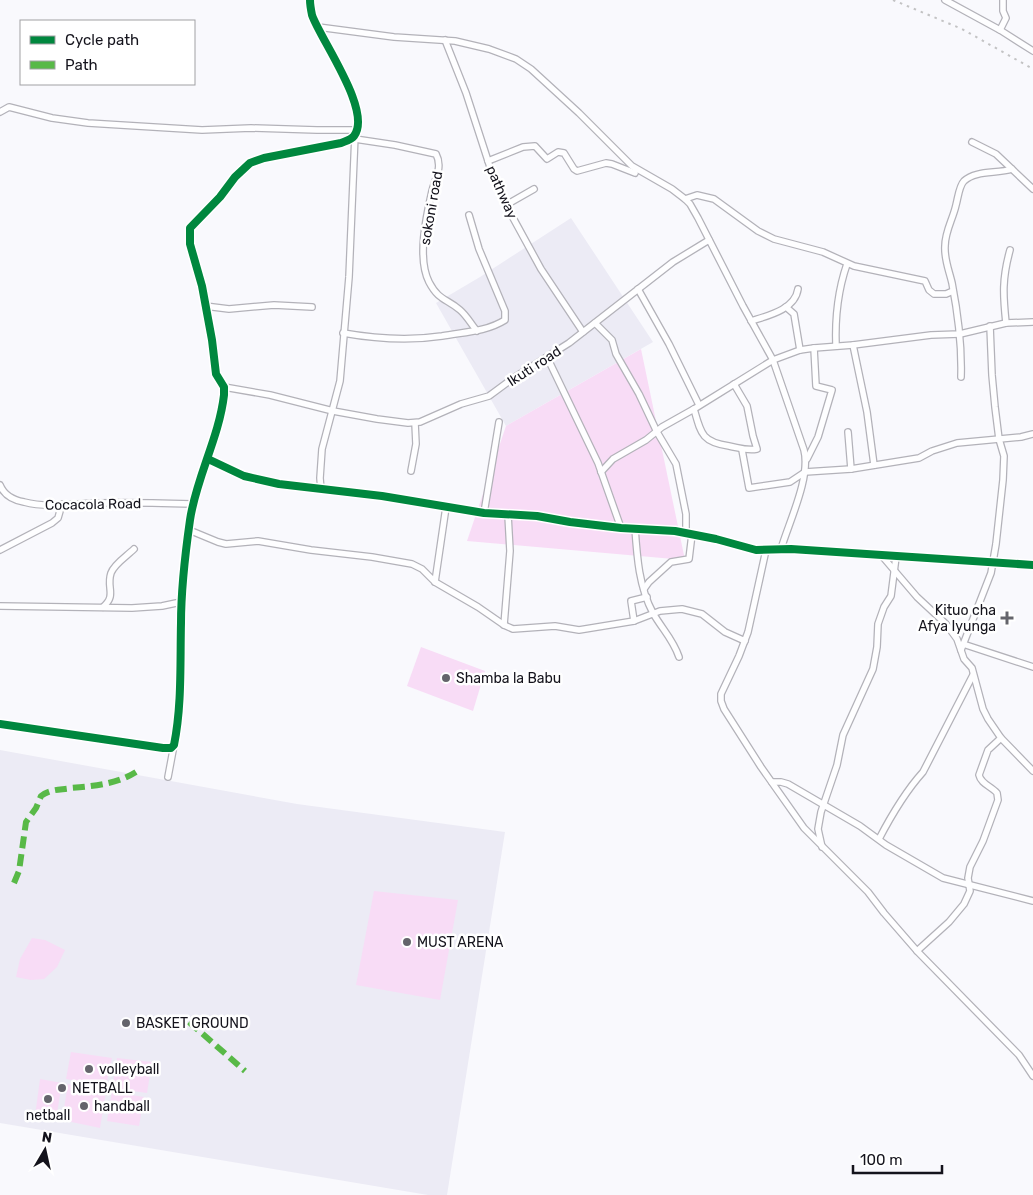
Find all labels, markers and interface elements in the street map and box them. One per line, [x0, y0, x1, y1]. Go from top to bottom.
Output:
legend [20, 20, 195, 85]
text: Cycle path [65, 31, 139, 49]
text: Path [65, 56, 98, 74]
street label: pathway [482, 163, 521, 222]
street label: sokoni road [417, 170, 446, 246]
street label: Ikuti road [504, 343, 565, 390]
street label: Cocacola Road [45, 495, 141, 514]
place label: Kituo cha Afya Iyunga [918, 602, 996, 635]
marker: Kituo cha Afya Iyunga [1000, 611, 1014, 625]
place label: Shamba la Babu [456, 670, 561, 687]
marker: Shamba la Babu [440, 672, 452, 684]
place label: MUST ARENA [417, 934, 504, 951]
marker: MUST ARENA [401, 936, 413, 948]
place label: BASKET GROUND [136, 1015, 249, 1032]
marker: BASKET GROUND [120, 1017, 132, 1029]
place label: volleyball [99, 1061, 160, 1078]
marker: volleyball [83, 1063, 95, 1075]
place label: NETBALL [72, 1080, 133, 1097]
marker: NETBALL [56, 1082, 68, 1094]
marker: netball [42, 1093, 54, 1105]
place label: handball [94, 1098, 150, 1115]
marker: handball [78, 1100, 90, 1112]
place label: netball [26, 1107, 70, 1124]
north arrow [20, 1125, 70, 1175]
text: N [41, 1128, 53, 1147]
scale bar [853, 1142, 942, 1174]
text: 100 m [860, 1151, 902, 1169]

